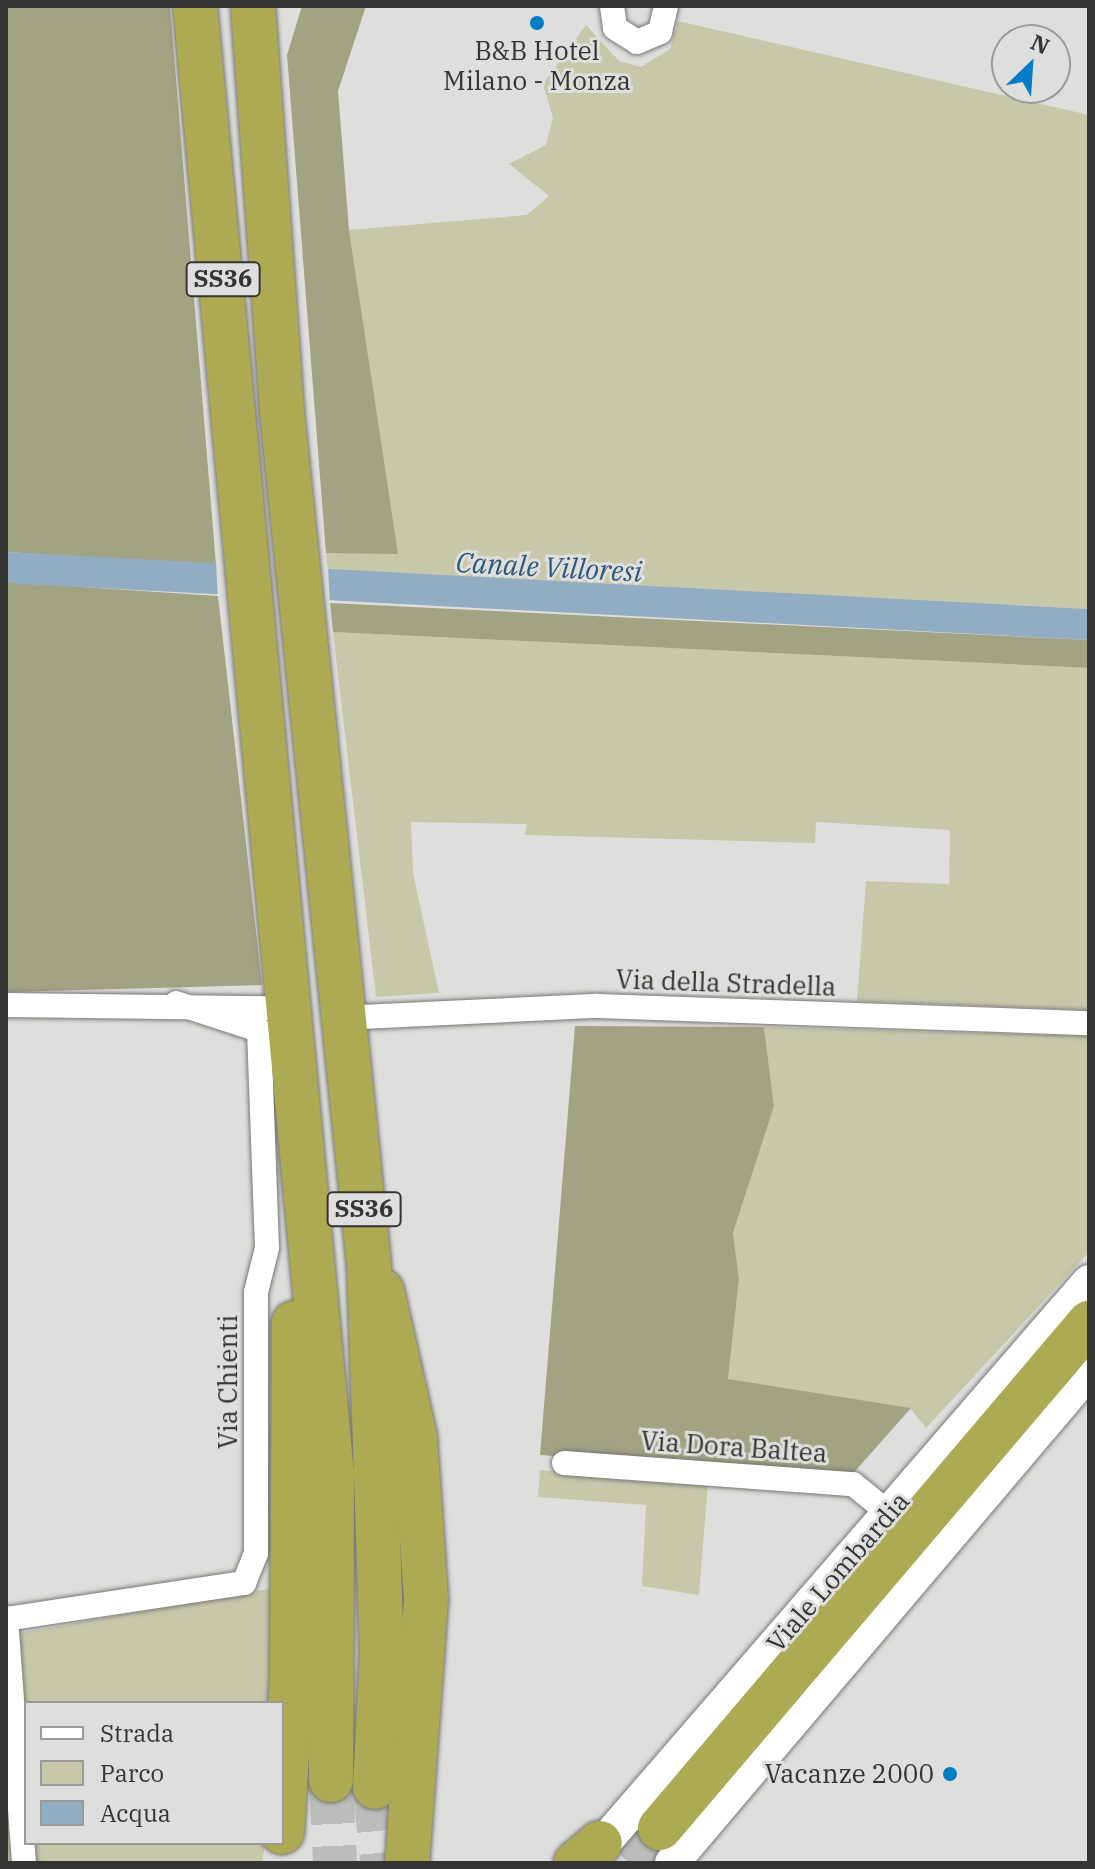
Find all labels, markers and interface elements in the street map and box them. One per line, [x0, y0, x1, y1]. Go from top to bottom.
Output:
marker: B&B Hotel Milano - Monza [528, 14, 546, 32]
north arrow [991, 24, 1071, 104]
text: N [1026, 27, 1055, 60]
place label: B&B Hotel Milano - Monza [443, 35, 631, 96]
road number: SS36 [185, 259, 261, 299]
water label: Canale Villoresi [455, 545, 643, 589]
street label: Via della Stradella [615, 964, 837, 1002]
road number: SS36 [326, 1189, 402, 1229]
street label: Via Chienti [212, 1315, 244, 1449]
street label: Via Dora Baltea [640, 1425, 828, 1469]
street label: Viale Lombardia [760, 1486, 916, 1658]
legend [24, 1701, 284, 1845]
text: Strada [100, 1717, 174, 1749]
text: Parco [100, 1757, 164, 1789]
place label: Vacanze 2000 [765, 1758, 934, 1790]
marker: Vacanze 2000 [941, 1765, 959, 1783]
text: Acqua [100, 1797, 171, 1829]

